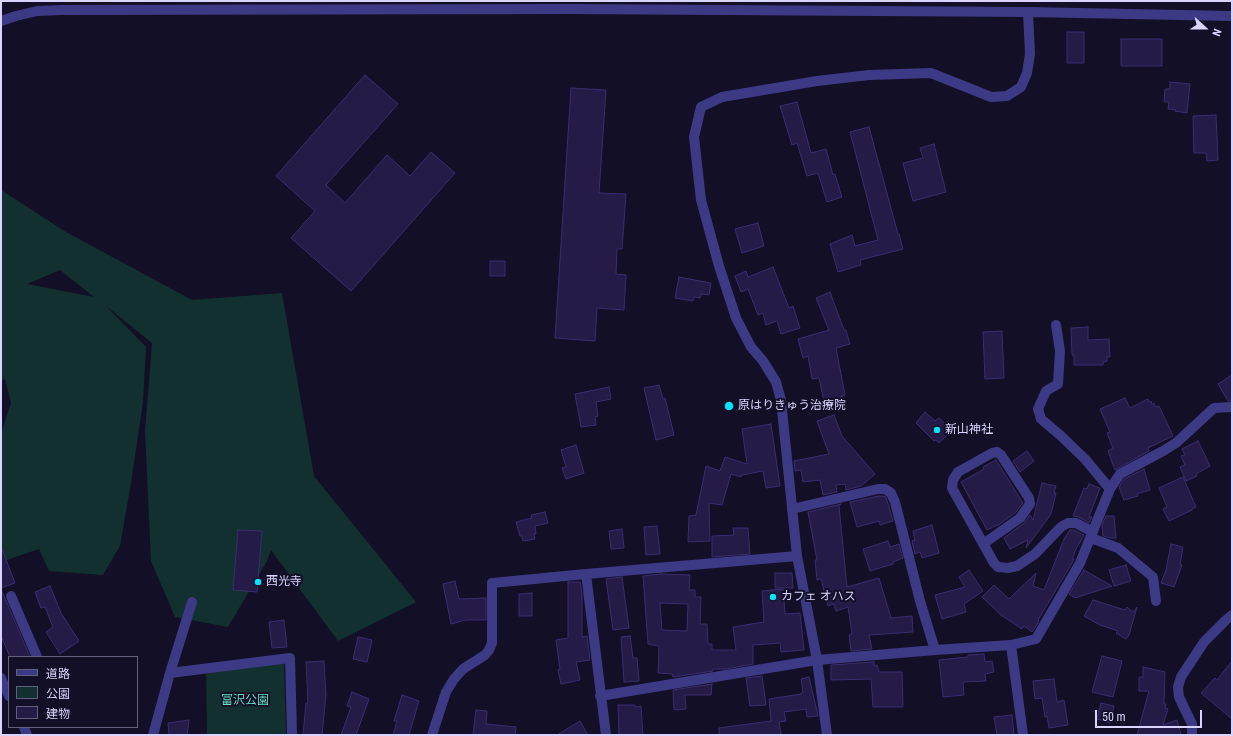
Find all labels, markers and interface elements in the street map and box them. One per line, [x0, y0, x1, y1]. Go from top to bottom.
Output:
north arrow [1185, 8, 1225, 48]
text: N [1209, 27, 1224, 38]
place label: 原はりきゅう治療院 [738, 399, 846, 413]
marker: 原はりきゅう治療院 [723, 400, 735, 412]
place label: 新山神社 [945, 423, 993, 437]
marker: 新山神社 [932, 425, 942, 435]
place label: 西光寺 [266, 575, 302, 589]
marker: 西光寺 [253, 577, 263, 587]
place label: カフェ オハス [781, 590, 856, 604]
marker: カフェ オハス [768, 592, 778, 602]
legend [8, 656, 138, 728]
text: 道路 [46, 667, 70, 681]
text: 公園 [46, 687, 70, 701]
park label: 富沢公園 [221, 694, 269, 708]
scale bar [1097, 702, 1204, 728]
text: 建物 [46, 707, 70, 721]
text: 50 m [1102, 710, 1126, 724]

